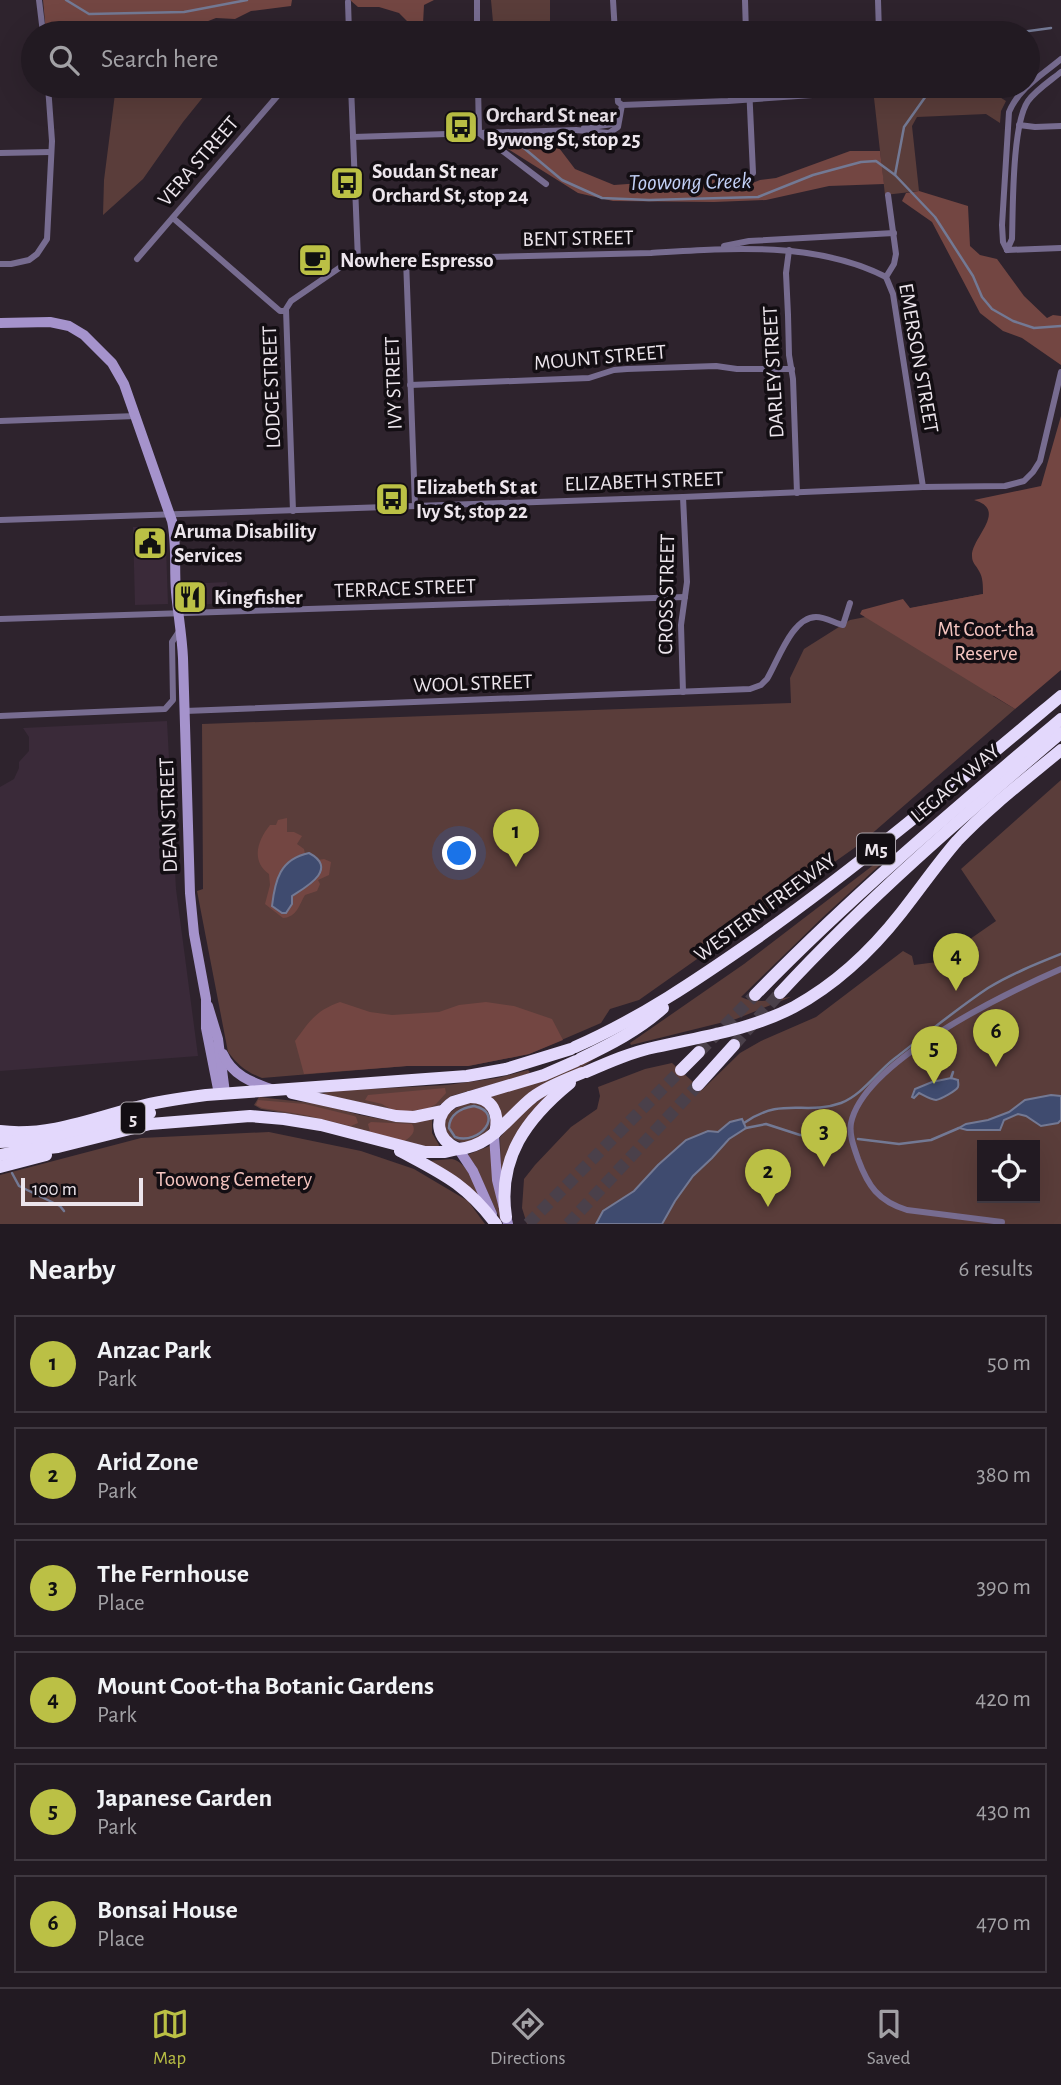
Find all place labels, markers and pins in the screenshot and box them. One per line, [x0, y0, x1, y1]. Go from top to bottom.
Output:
place label: Orchard St near Bywong St, stop 25 [486, 105, 641, 150]
bus stop icon: Orchard St near Bywong St, stop 25 [442, 108, 480, 146]
place label: Soudan St near Orchard St, stop 24 [372, 161, 529, 206]
bus stop icon: Soudan St near Orchard St, stop 24 [328, 164, 366, 202]
cafe icon: Nowhere Espresso [296, 241, 334, 279]
place label: Nowhere Espresso [340, 250, 494, 271]
place label: Elizabeth St at Ivy St, stop 22 [416, 477, 537, 522]
bus stop icon: Elizabeth St at Ivy St, stop 22 [373, 480, 411, 518]
place label: Aruma Disability Services [174, 521, 317, 566]
public building icon: Aruma Disability Services [131, 524, 169, 562]
restaurant icon: Kingfisher [171, 578, 209, 616]
place label: Kingfisher [214, 587, 303, 608]
pin: 1 [493, 809, 539, 867]
pin: 4 [933, 933, 979, 991]
pin: 6 [973, 1009, 1019, 1067]
pin: 5 [911, 1026, 957, 1084]
pin: 3 [801, 1109, 847, 1167]
pin: 2 [745, 1149, 791, 1207]

